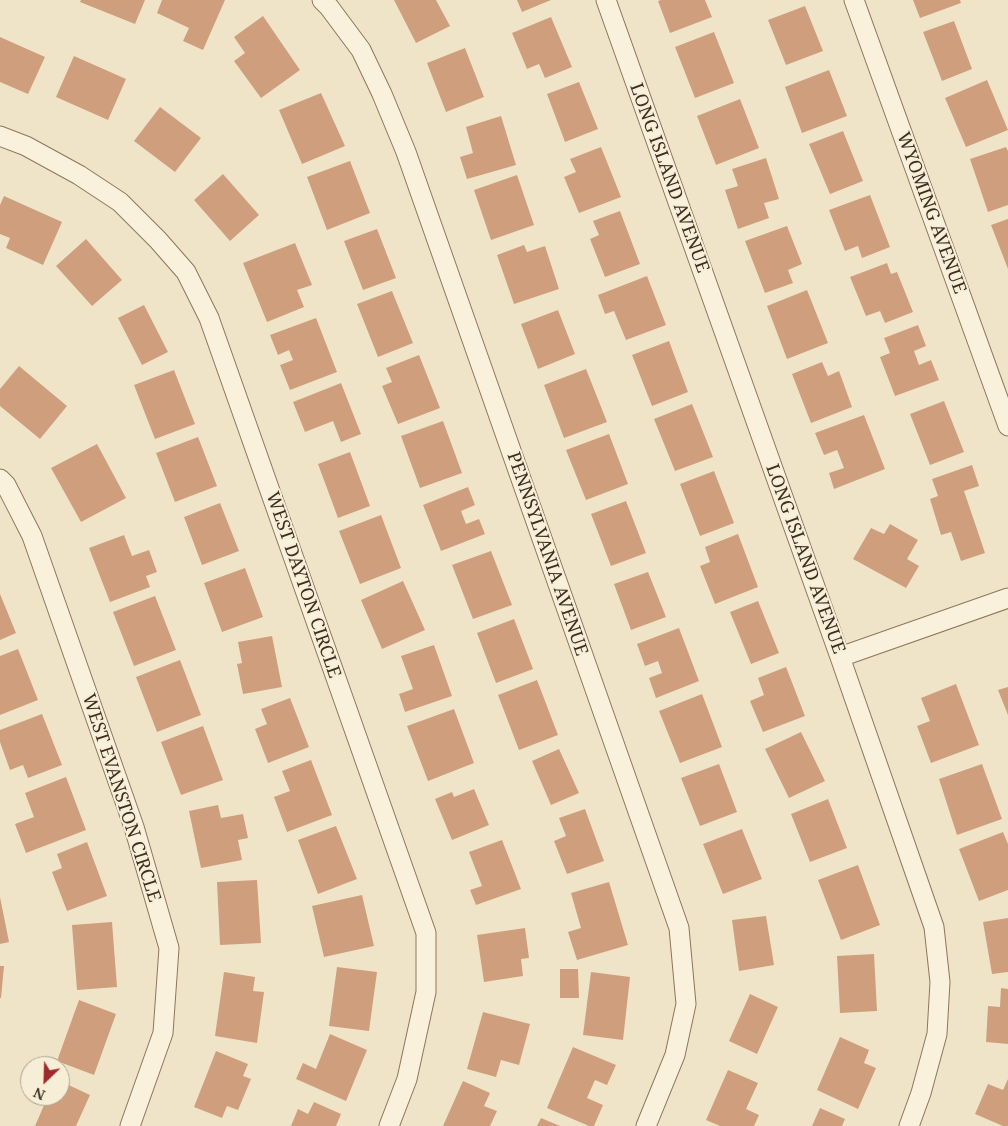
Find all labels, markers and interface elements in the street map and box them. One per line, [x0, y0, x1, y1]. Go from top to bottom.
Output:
street label: LONG ISLAND AVENUE [625, 80, 713, 276]
street label: WYOMING AVENUE [892, 129, 970, 297]
street label: PENNSYLVANIA AVENUE [502, 449, 592, 659]
street label: LONG ISLAND AVENUE [761, 461, 849, 657]
street label: WEST DAYTON CIRCLE [261, 489, 345, 681]
street label: WEST EVANSTON CIRCLE [77, 691, 165, 905]
north arrow [20, 1056, 70, 1106]
text: N [30, 1083, 48, 1105]

